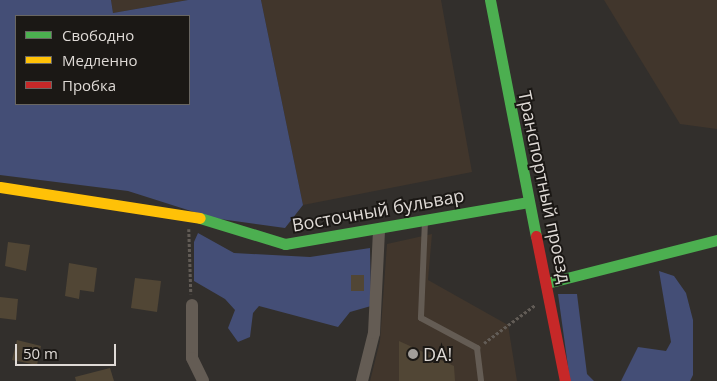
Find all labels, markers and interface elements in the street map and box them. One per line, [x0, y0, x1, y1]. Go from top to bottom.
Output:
legend [15, 15, 190, 105]
text: Свободно [62, 25, 134, 45]
text: Медленно [62, 50, 138, 70]
text: Пробка [62, 75, 116, 95]
street label: Транспортный проезд [514, 89, 576, 285]
street label: Восточный бульвар [290, 184, 466, 236]
scale bar [18, 334, 119, 366]
text: 50 m [23, 343, 58, 363]
place label: DA! [423, 343, 452, 365]
marker: DA! [407, 348, 419, 360]

